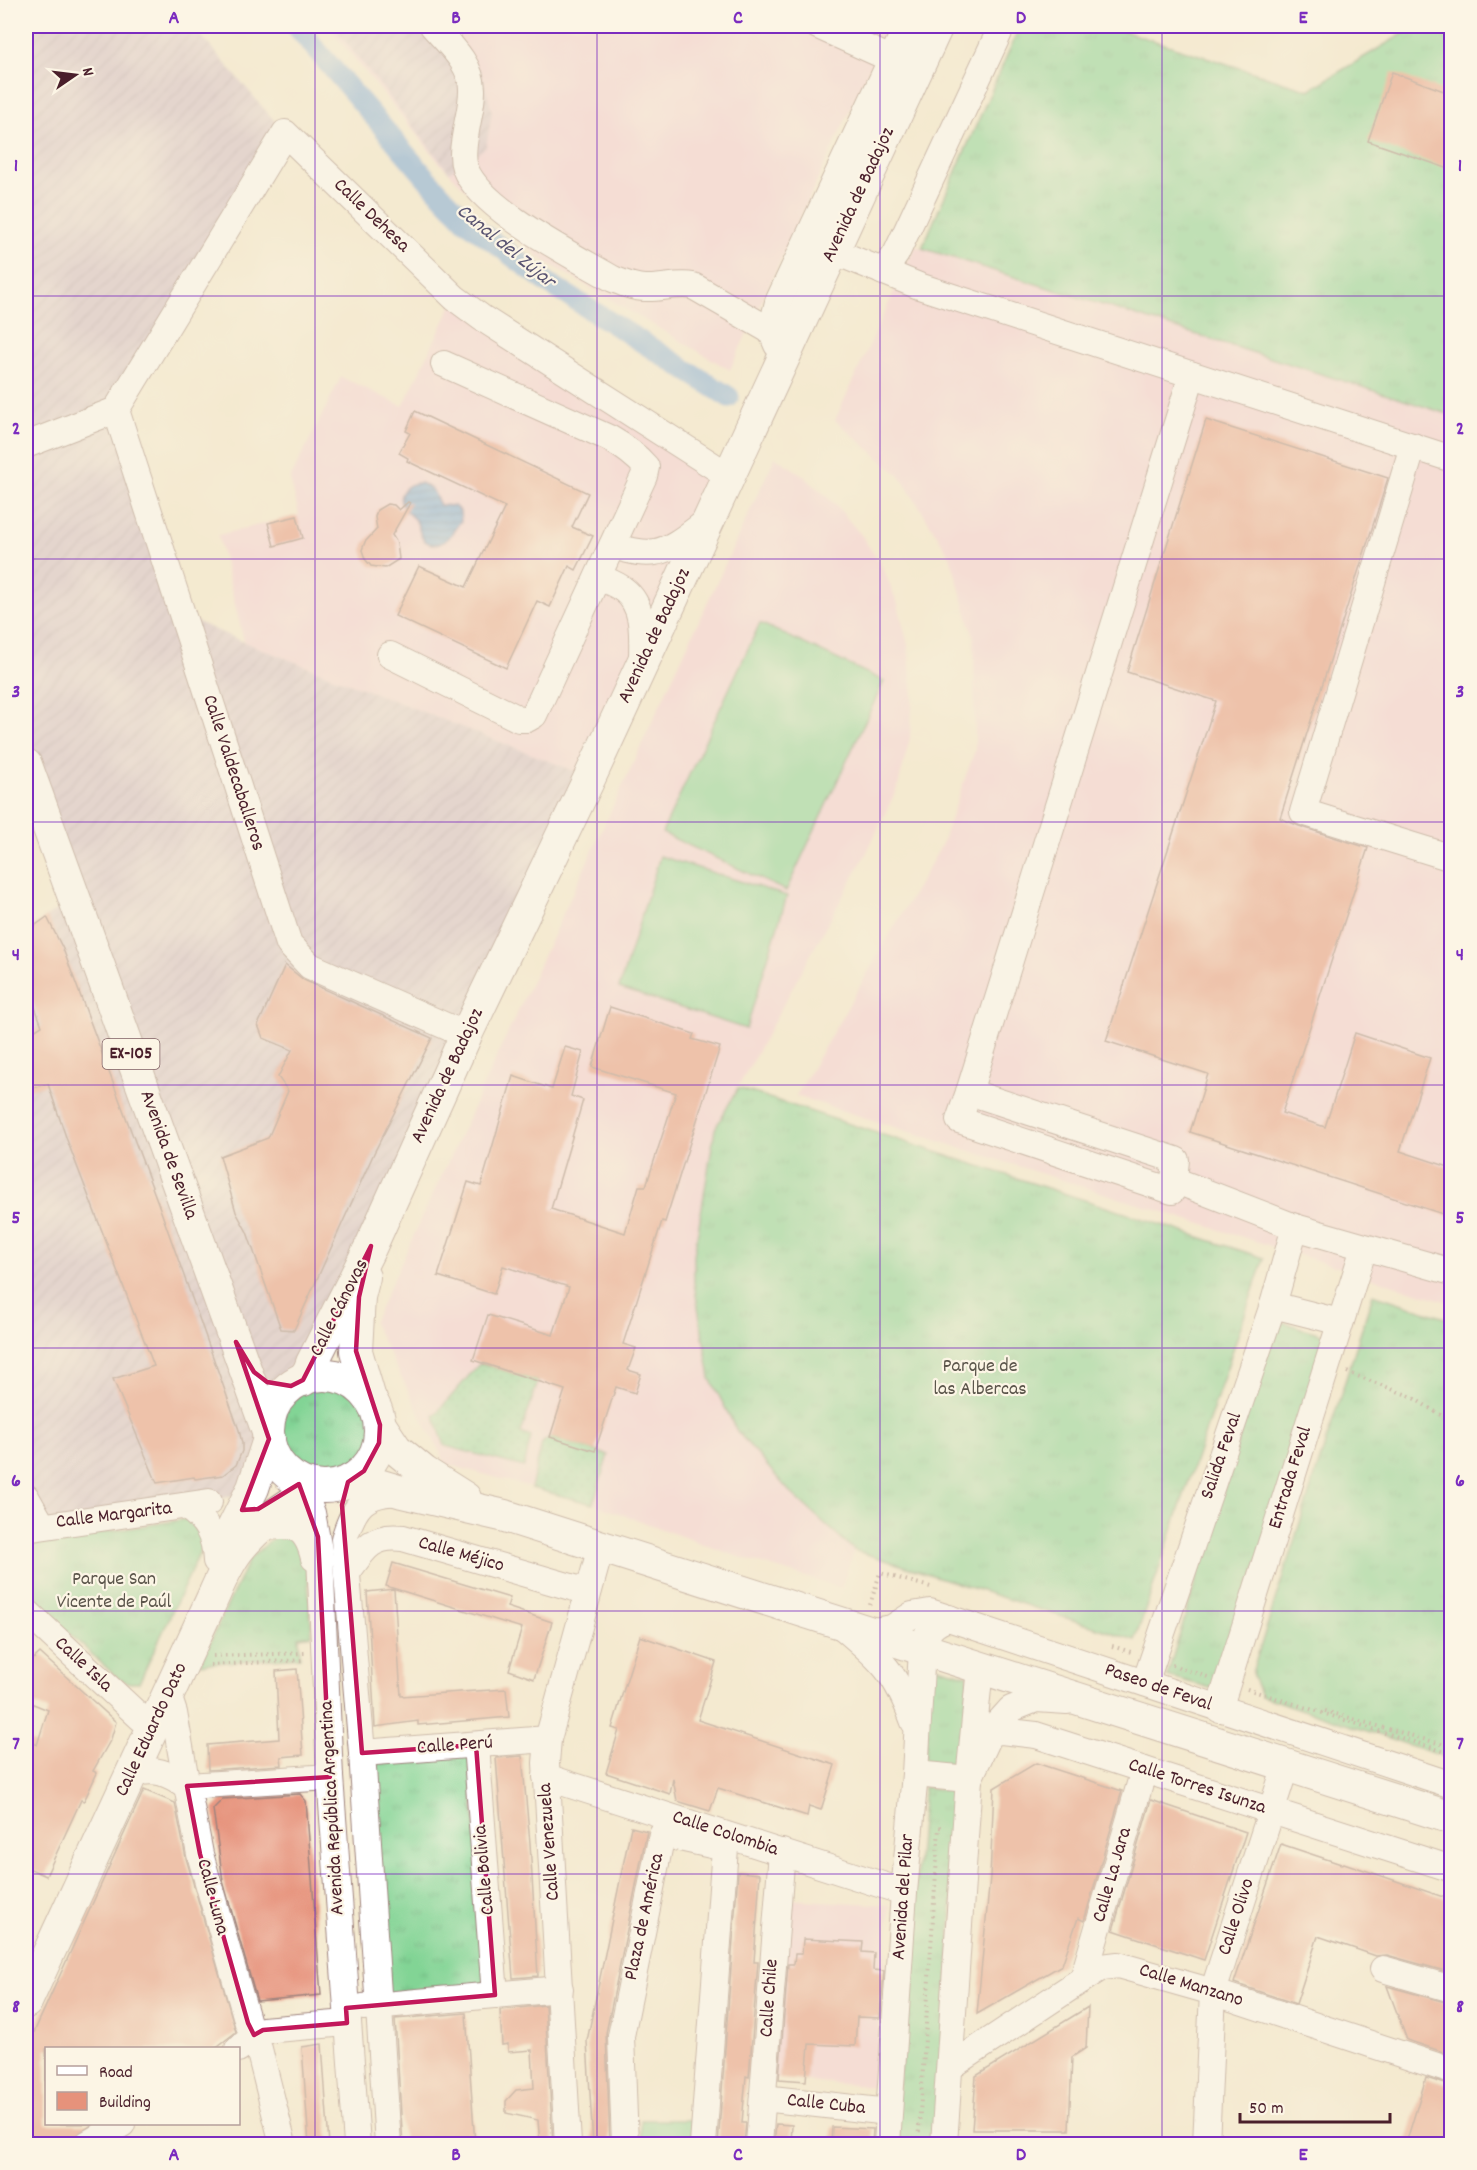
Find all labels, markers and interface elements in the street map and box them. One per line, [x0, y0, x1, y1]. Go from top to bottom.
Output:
text: A [169, 5, 180, 33]
text: B [451, 5, 461, 33]
text: C [733, 5, 743, 33]
text: D [1016, 5, 1027, 33]
text: E [1298, 5, 1308, 33]
north arrow [45, 45, 105, 105]
text: N [75, 65, 99, 79]
street label: Avenida de Badajoz [815, 122, 903, 267]
text: 1 [14, 153, 18, 181]
text: 1 [1458, 153, 1462, 181]
street label: Calle Dehesa [326, 172, 416, 260]
water label: Canal del Zújar [449, 198, 563, 298]
text: 2 [12, 416, 20, 444]
text: 2 [1456, 416, 1464, 444]
street label: Avenida de Badajoz [611, 563, 699, 708]
text: 3 [12, 679, 20, 707]
text: 3 [1456, 679, 1464, 707]
street label: Calle Valdecaballeros [195, 691, 271, 855]
text: 4 [12, 942, 20, 970]
text: 4 [1456, 942, 1464, 970]
street label: Avenida de Badajoz [404, 1003, 492, 1148]
road number: EX-105 [102, 1039, 160, 1069]
street label: Avenida de Sevilla [132, 1087, 205, 1224]
text: 5 [11, 1205, 21, 1233]
text: 5 [1455, 1205, 1465, 1233]
street label: Calle Cánovas [303, 1254, 377, 1362]
park label: Parque de las Albercas [933, 1353, 1027, 1404]
street label: Salida Feval [1194, 1409, 1250, 1503]
street label: Entrada Feval [1262, 1423, 1320, 1533]
text: 6 [11, 1468, 21, 1496]
text: 6 [1455, 1468, 1465, 1496]
street label: Calle Margarita [54, 1495, 174, 1537]
street label: Calle Méjico [415, 1529, 507, 1581]
park label: Parque San Vicente de Paúl [57, 1566, 172, 1617]
street label: Calle Isla [48, 1631, 119, 1700]
street label: Paseo de Feval [1100, 1657, 1216, 1720]
street label: Calle Eduardo Dato [109, 1658, 195, 1802]
street label: Avenida República Argentina [313, 1700, 353, 1916]
street label: Calle Perú [416, 1729, 494, 1763]
text: 7 [12, 1731, 20, 1759]
text: 7 [1456, 1731, 1464, 1759]
street label: Calle Torres Isunza [1124, 1752, 1270, 1823]
street label: Calle Venezuela [532, 1782, 568, 1902]
street label: Calle Colombia [668, 1804, 782, 1865]
street label: Calle Bolivia [467, 1823, 503, 1916]
street label: Calle La Jara [1086, 1824, 1140, 1926]
street label: Avenida del Pilar [886, 1833, 922, 1961]
street label: Plaza de América [618, 1850, 672, 1983]
street label: Calle Luna [188, 1856, 236, 1939]
street label: Calle Olivo [1211, 1875, 1263, 1959]
street label: Calle Manzano [1135, 1957, 1247, 2015]
street label: Calle Chile [753, 1958, 787, 2038]
text: 8 [12, 1994, 20, 2022]
text: 8 [1456, 1994, 1464, 2022]
legend [45, 2047, 240, 2125]
text: Road [99, 2061, 133, 2086]
scale bar [1240, 2086, 1390, 2124]
street label: Calle Cuba [785, 2087, 867, 2123]
text: Building [99, 2091, 151, 2116]
text: 50 m [1249, 2097, 1284, 2122]
text: A [169, 2142, 180, 2170]
text: B [451, 2142, 461, 2170]
text: C [733, 2142, 743, 2170]
text: D [1016, 2142, 1027, 2170]
text: E [1298, 2142, 1308, 2170]

